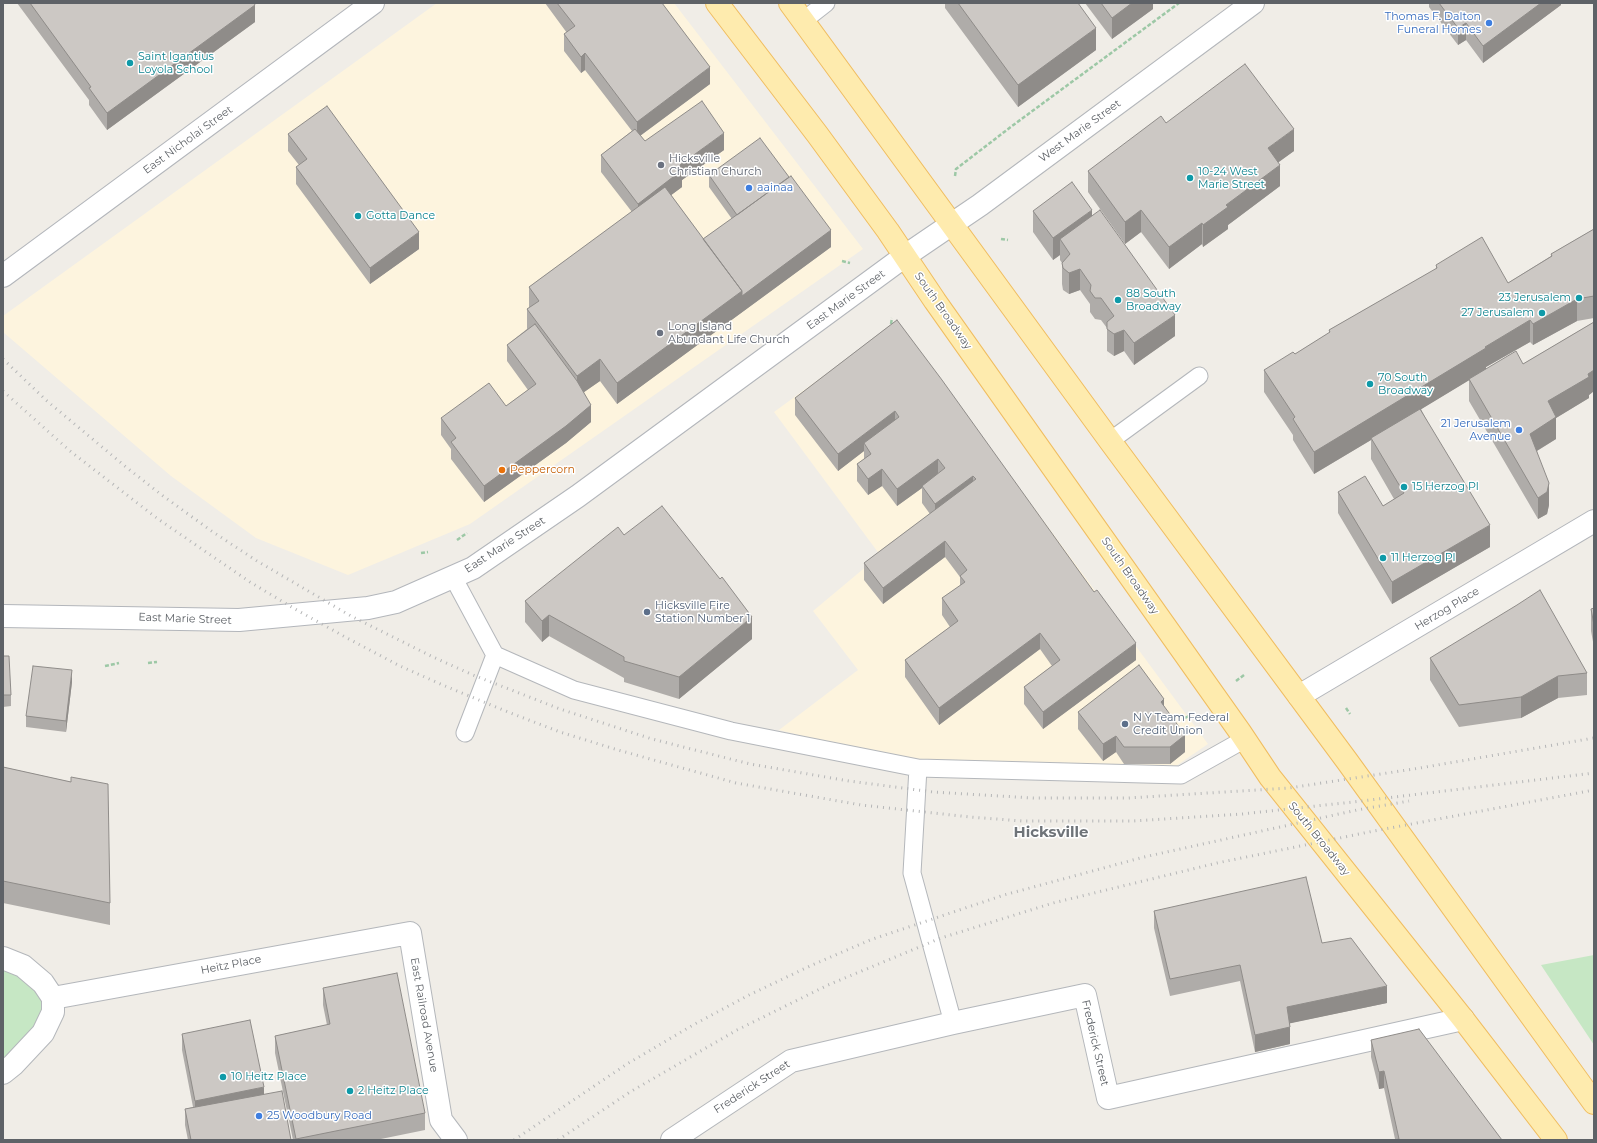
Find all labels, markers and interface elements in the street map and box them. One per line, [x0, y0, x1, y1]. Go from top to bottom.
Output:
place label: Thomas F. Dalton Funeral Homes [1385, 10, 1481, 36]
marker: Thomas F. Dalton Funeral Homes [1484, 18, 1494, 28]
place label: Saint Igantius Loyola School [138, 50, 214, 76]
marker: Saint Igantius Loyola School [125, 58, 135, 68]
street label: West Marie Street [1036, 97, 1124, 165]
street label: East Nicholai Street [141, 103, 235, 177]
place label: Hicksville Christian Church [669, 152, 762, 178]
marker: Hicksville Christian Church [656, 160, 666, 170]
place label: 10-24 West Marie Street [1198, 165, 1265, 191]
marker: 10-24 West Marie Street [1185, 173, 1195, 183]
place label: aainaa [757, 181, 793, 195]
marker: aainaa [744, 183, 754, 193]
place label: Gotta Dance [366, 209, 435, 223]
marker: Gotta Dance [353, 211, 363, 221]
street label: East Marie Street [804, 267, 888, 333]
street label: South Broadway [912, 270, 974, 352]
place label: 88 South Broadway [1126, 287, 1181, 313]
place label: 23 Jerusalem [1499, 291, 1571, 305]
marker: 23 Jerusalem [1574, 293, 1584, 303]
marker: 88 South Broadway [1113, 295, 1123, 305]
place label: 27 Jerusalem [1461, 306, 1534, 320]
marker: 27 Jerusalem [1537, 308, 1547, 318]
place label: Long Island Abundant Life Church [668, 320, 790, 346]
marker: Long Island Abundant Life Church [655, 328, 665, 338]
place label: 70 South Broadway [1378, 371, 1433, 397]
marker: 70 South Broadway [1365, 379, 1375, 389]
place label: 21 Jerusalem Avenue [1441, 417, 1511, 443]
marker: 21 Jerusalem Avenue [1514, 425, 1524, 435]
place label: Peppercorn [510, 463, 575, 477]
marker: Peppercorn [497, 465, 507, 475]
place label: 15 Herzog Pl [1412, 480, 1479, 494]
marker: 15 Herzog Pl [1399, 482, 1409, 492]
street label: East Marie Street [462, 514, 548, 576]
street label: South Broadway [1099, 535, 1161, 617]
place label: 11 Herzog Pl [1391, 551, 1456, 565]
marker: 11 Herzog Pl [1378, 553, 1388, 563]
street label: Herzog Place [1412, 585, 1482, 633]
place label: Hicksville Fire Station Number 1 [655, 599, 751, 625]
marker: Hicksville Fire Station Number 1 [642, 607, 652, 617]
street label: East Marie Street [138, 611, 232, 627]
place label: N Y Team Federal Credit Union [1133, 711, 1229, 737]
marker: N Y Team Federal Credit Union [1120, 719, 1130, 729]
street label: South Broadway [1285, 800, 1353, 878]
district label: Hicksville [1014, 824, 1088, 842]
street label: Heitz Place [200, 953, 262, 977]
street label: East Railroad Avenue [407, 957, 441, 1073]
street label: Frederick Street [1079, 999, 1111, 1087]
street label: Frederick Street [712, 1058, 792, 1116]
place label: 10 Heitz Place [231, 1070, 307, 1084]
marker: 10 Heitz Place [218, 1072, 228, 1082]
place label: 2 Heitz Place [358, 1084, 429, 1098]
marker: 2 Heitz Place [345, 1086, 355, 1096]
place label: 25 Woodbury Road [267, 1109, 372, 1123]
marker: 25 Woodbury Road [254, 1111, 264, 1121]

